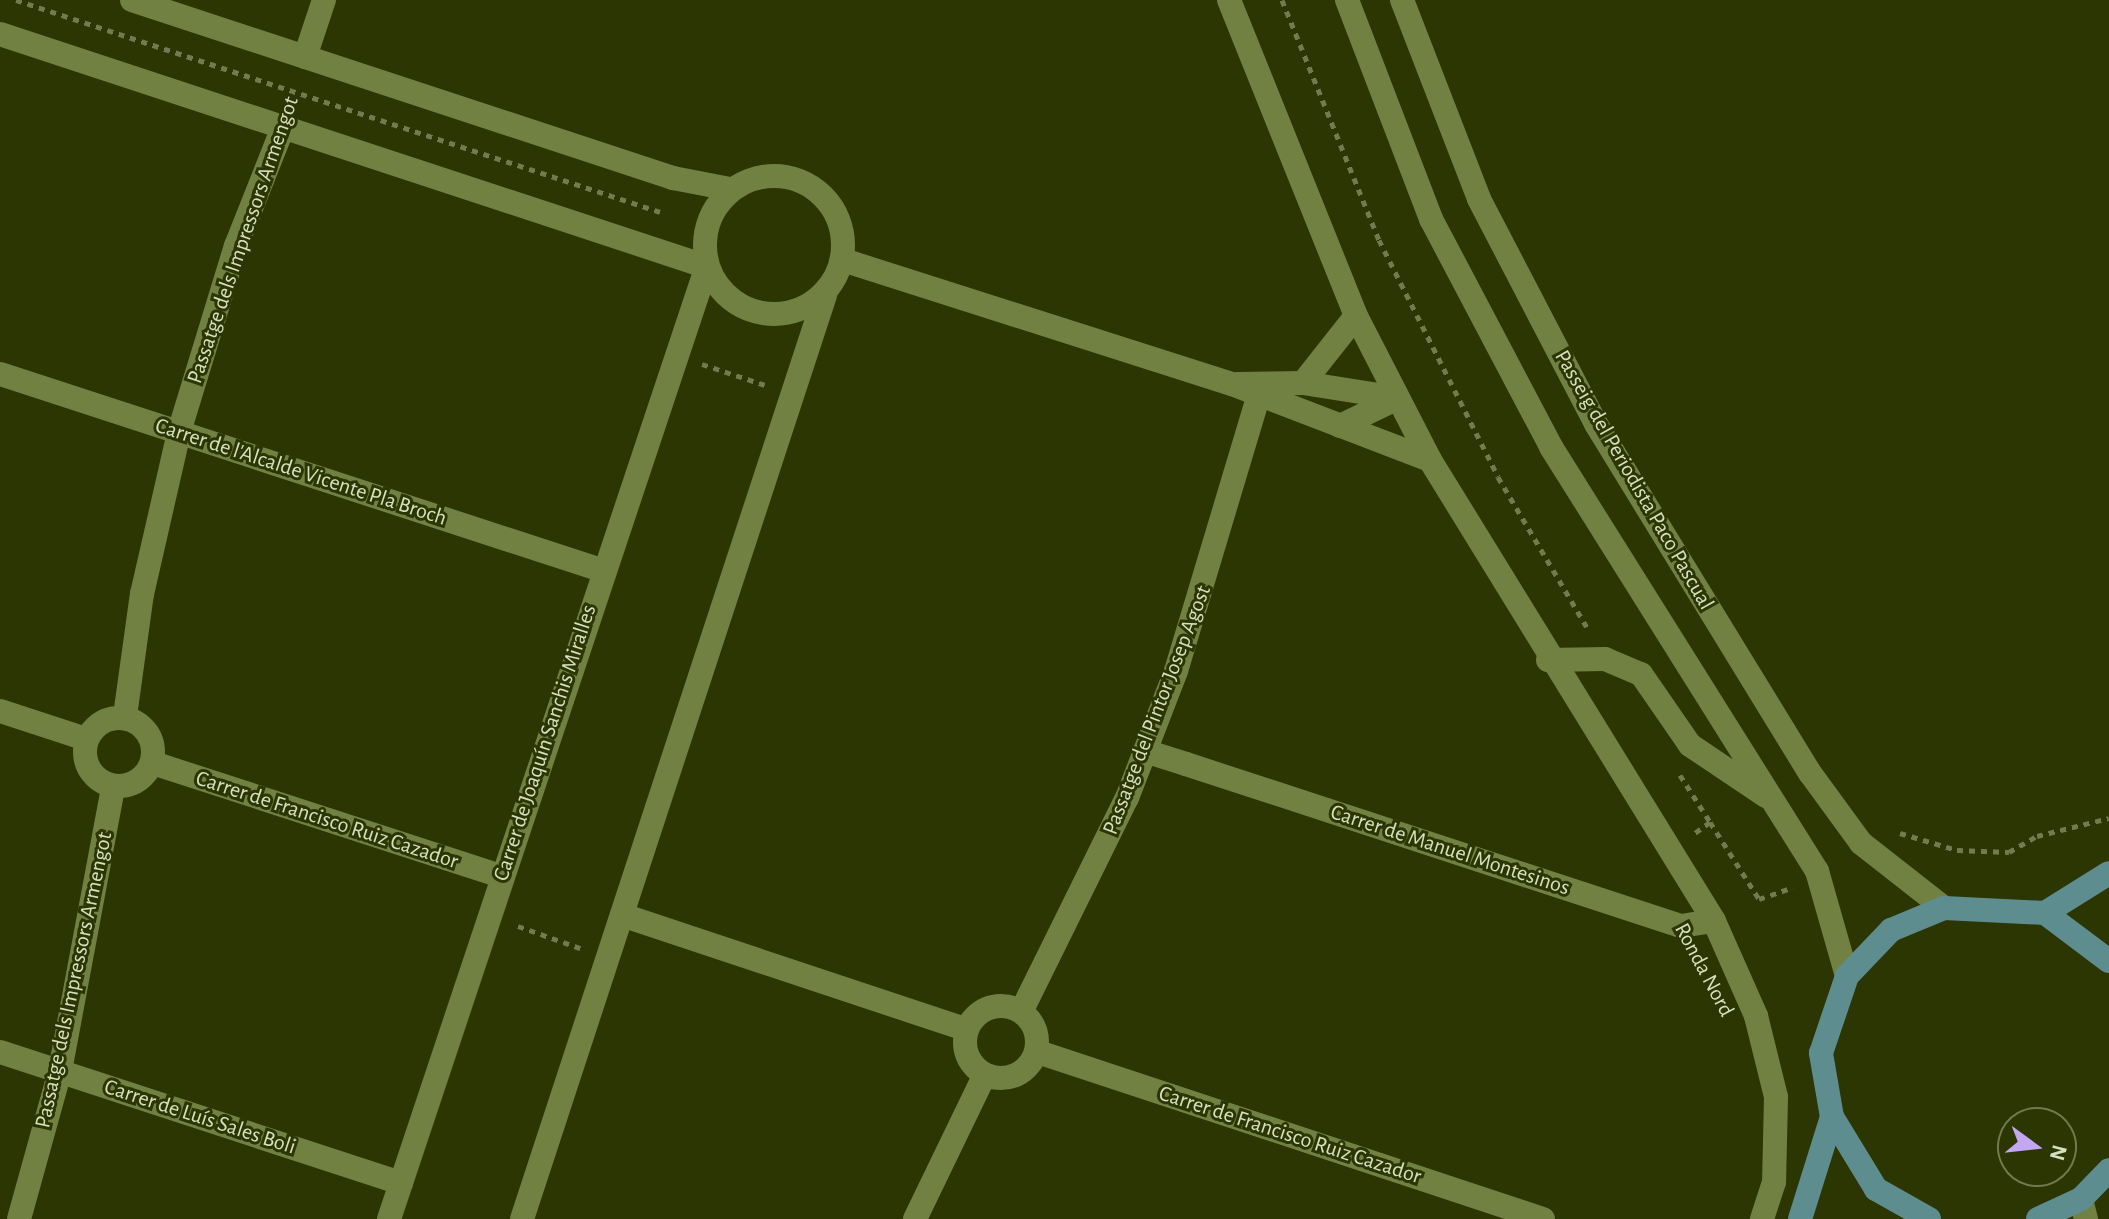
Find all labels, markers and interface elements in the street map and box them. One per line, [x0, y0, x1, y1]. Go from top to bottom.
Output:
street label: Passatge dels Impressors Armengot [181, 93, 305, 387]
street label: Passeig del Periodista Paco Pascual [1549, 345, 1719, 615]
street label: Carrer de l'Alcalde Vicente Pla Broch [152, 412, 450, 532]
street label: Passatge del Pintor Josep Agost [1097, 582, 1217, 838]
street label: Carrer de Joaquín Sanchis Miralles [488, 602, 602, 884]
street label: Carrer de Francisco Ruiz Cazador [192, 765, 462, 875]
street label: Carrer de Manuel Montesinos [1327, 799, 1573, 901]
street label: Passatge dels Impressors Armengot [30, 830, 118, 1130]
street label: Ronda Nord [1668, 919, 1740, 1021]
street label: Carrer de Luís Sales Boli [101, 1074, 299, 1160]
street label: Carrer de Francisco Ruiz Cazador [1155, 1080, 1425, 1190]
north arrow [1997, 1107, 2077, 1187]
text: N [2046, 1142, 2071, 1163]

